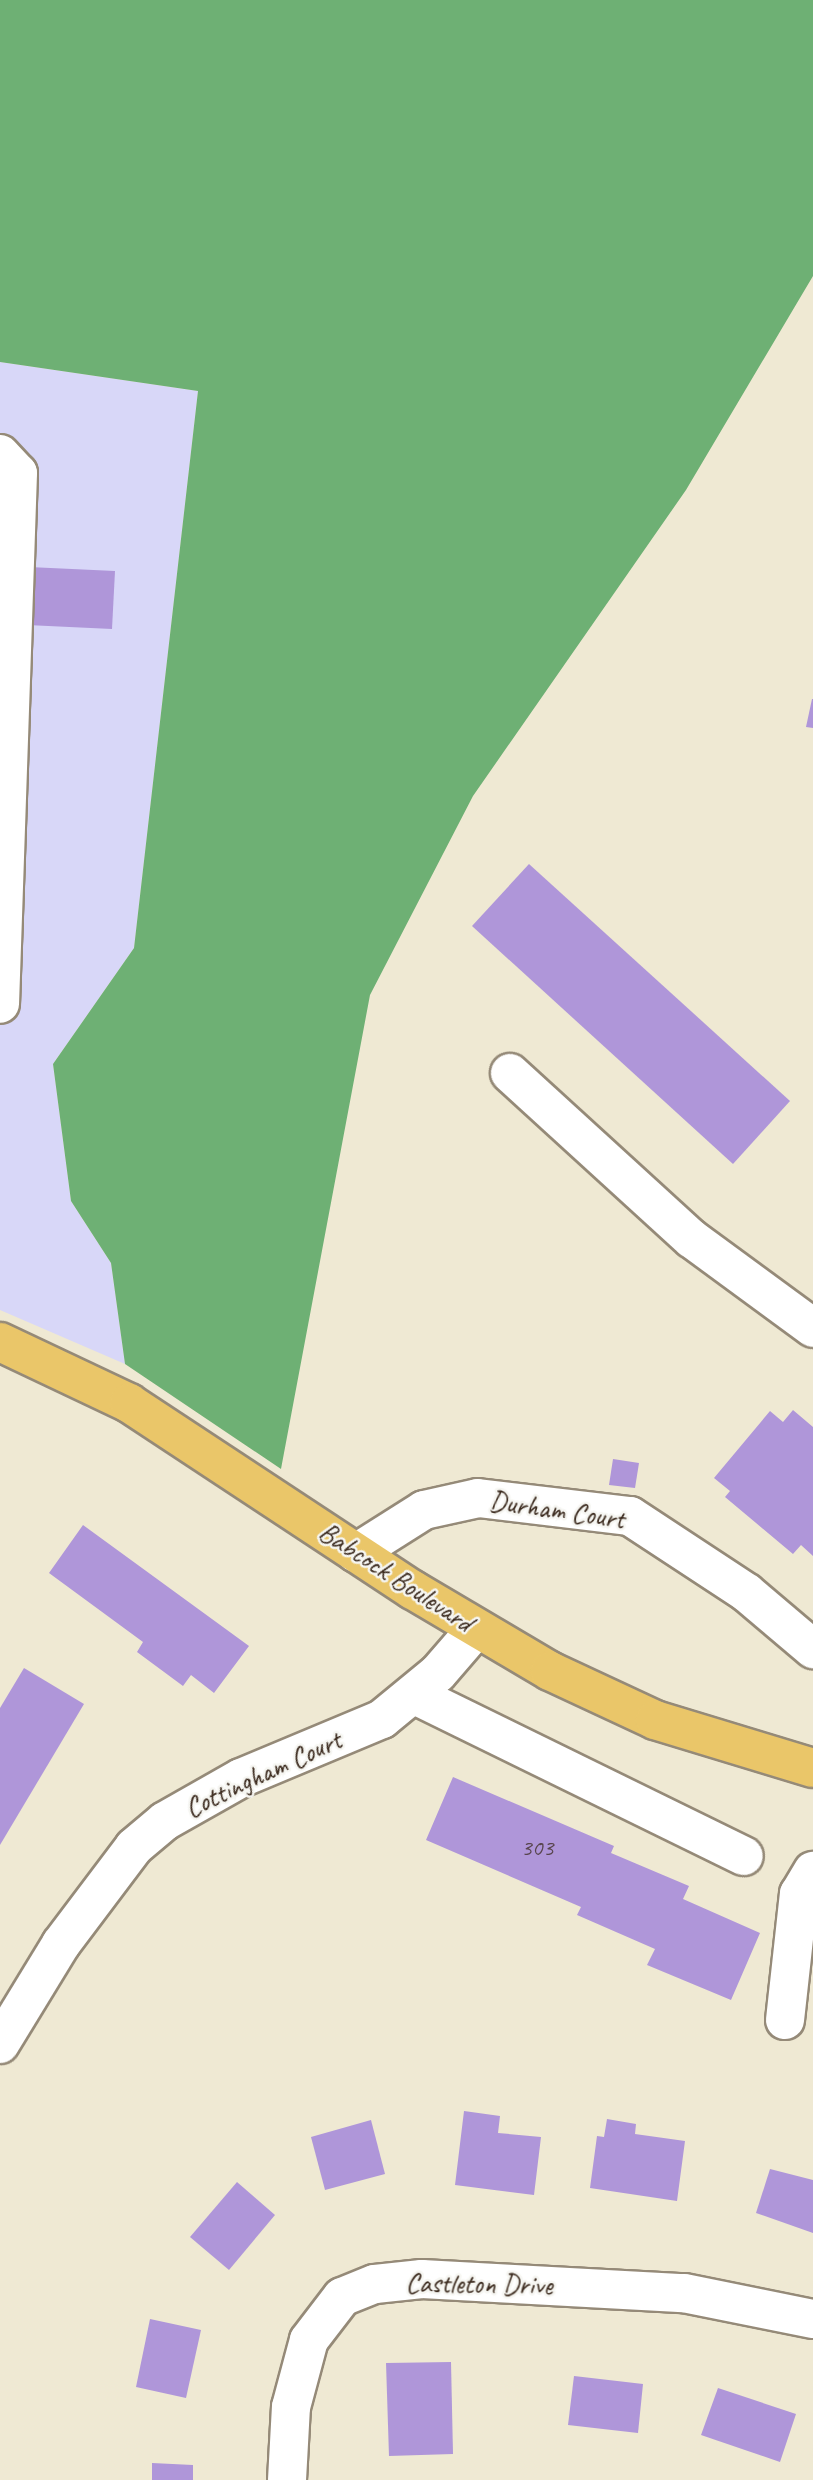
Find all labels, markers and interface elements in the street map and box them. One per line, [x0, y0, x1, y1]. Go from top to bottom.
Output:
street label: Durham Court [487, 1484, 627, 1536]
street label: Babcock Boulevard [312, 1515, 480, 1639]
street label: Cottingham Court [179, 1723, 347, 1825]
house number: 303 [521, 1834, 553, 1862]
street label: Castleton Drive [405, 2266, 553, 2302]

